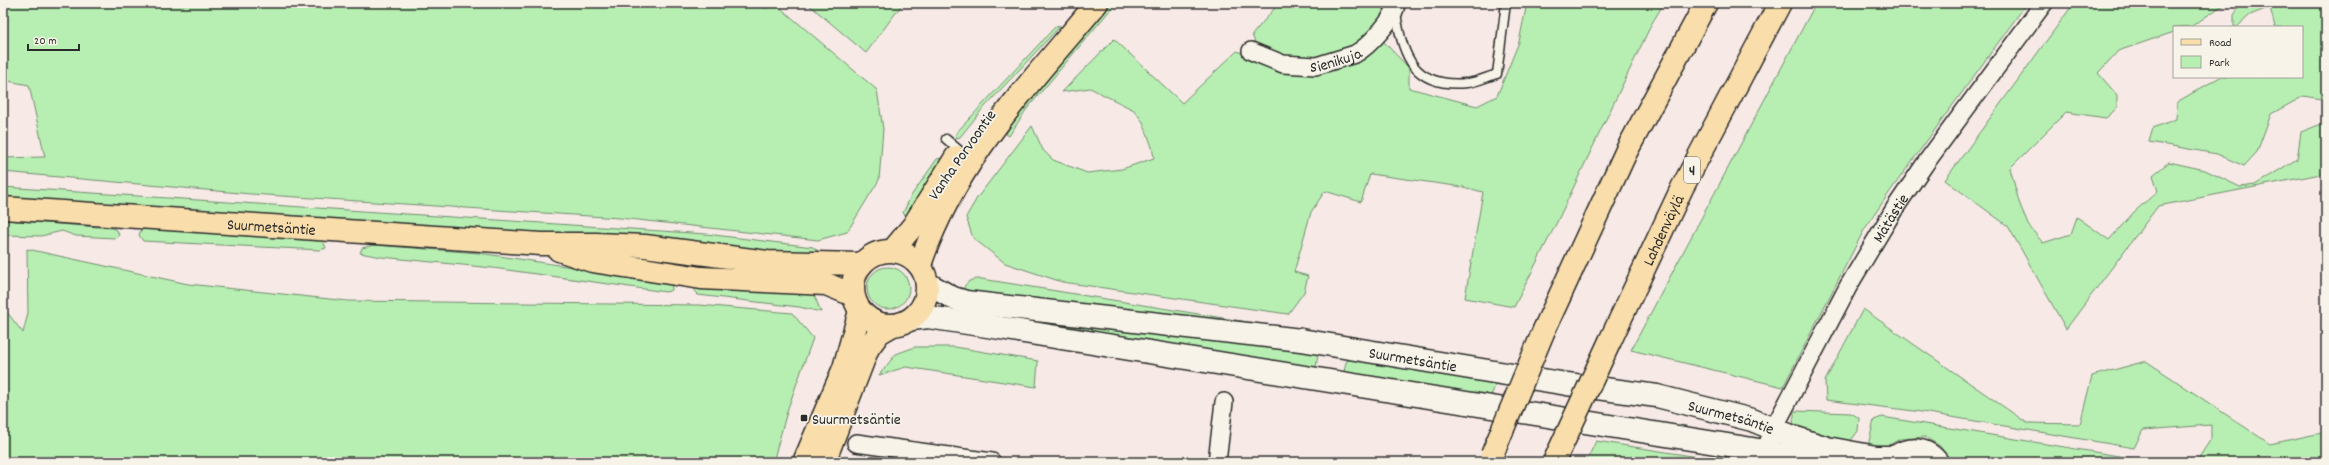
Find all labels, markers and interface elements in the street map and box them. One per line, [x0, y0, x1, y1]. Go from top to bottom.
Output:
scale bar [28, 26, 79, 52]
legend [2173, 26, 2303, 78]
text: 20 m [34, 33, 57, 50]
text: Road [2209, 35, 2231, 52]
street label: Sienikuja [1309, 43, 1368, 80]
text: Park [2209, 55, 2230, 72]
street label: Vanha Porvoontie [923, 106, 1003, 205]
road number: 4 [1684, 157, 1700, 183]
street label: Mätästie [1868, 190, 1916, 248]
street label: Lahdenväylä [1638, 191, 1691, 270]
street label: Suurmetsäntie [226, 214, 316, 243]
street label: Suurmetsäntie [1367, 342, 1458, 380]
street label: Suurmetsäntie [1685, 395, 1777, 442]
place label: Suurmetsäntie [812, 409, 901, 432]
marker: Suurmetsäntie [799, 413, 809, 423]

